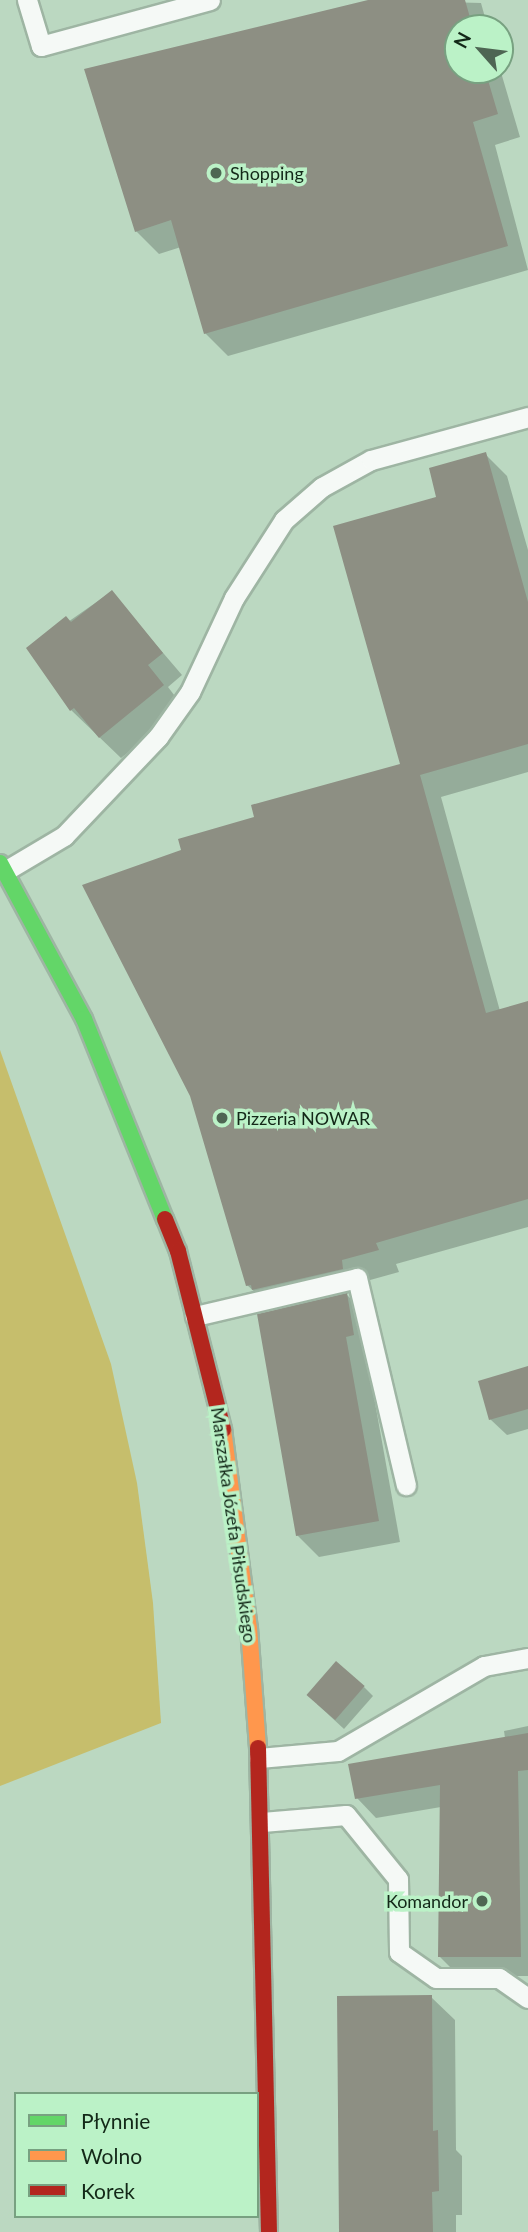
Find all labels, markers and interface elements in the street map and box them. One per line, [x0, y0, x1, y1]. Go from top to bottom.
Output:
north arrow [444, 14, 514, 84]
text: N [448, 28, 475, 52]
place label: Shopping [230, 162, 304, 184]
marker: Shopping [208, 165, 224, 181]
place label: Pizzeria NOWAR [236, 1107, 370, 1129]
marker: Pizzeria NOWAR [214, 1110, 230, 1126]
street label: Marszałka Józefa Piłsudskiego [207, 1406, 261, 1644]
place label: Komandor [386, 1890, 468, 1912]
marker: Komandor [474, 1893, 490, 1909]
legend [14, 2092, 259, 2218]
text: Płynnie [81, 2108, 150, 2133]
text: Wolno [81, 2143, 142, 2168]
text: Korek [81, 2178, 135, 2203]

